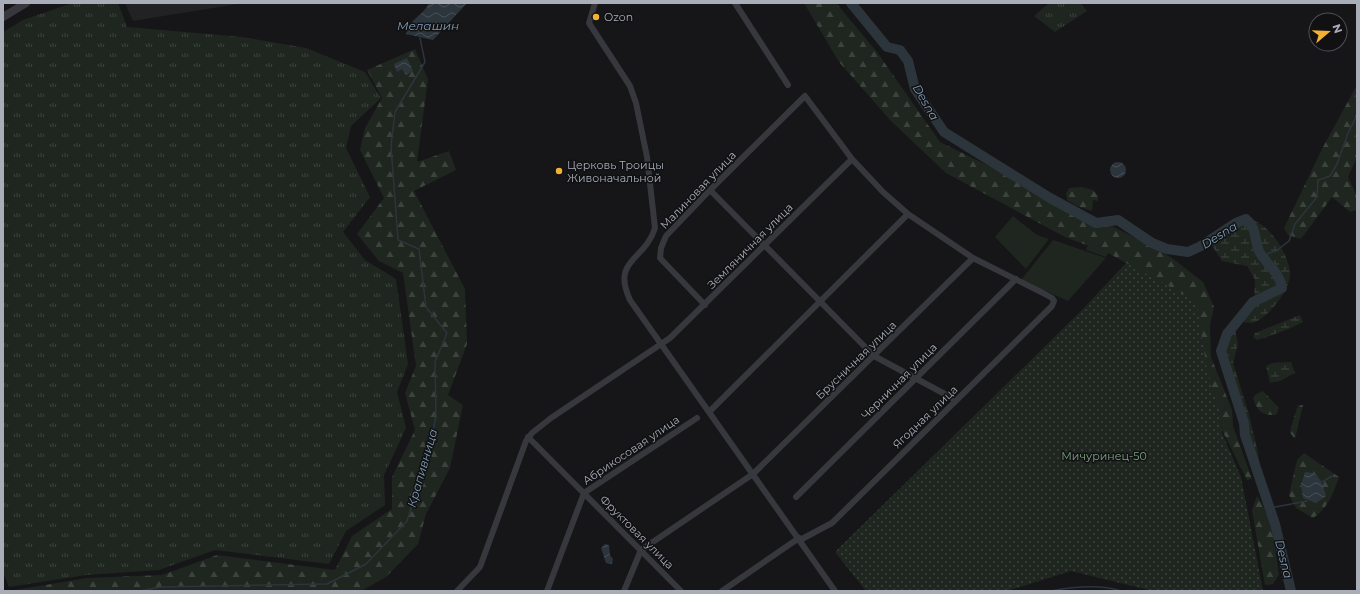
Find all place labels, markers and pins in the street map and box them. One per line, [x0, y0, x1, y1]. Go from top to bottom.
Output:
place label: Ozon [604, 10, 633, 24]
marker: Ozon [591, 12, 601, 22]
place label: Церковь Троицы Живоначальной [567, 158, 664, 185]
marker: Церковь Троицы Живоначальной [554, 166, 564, 176]

